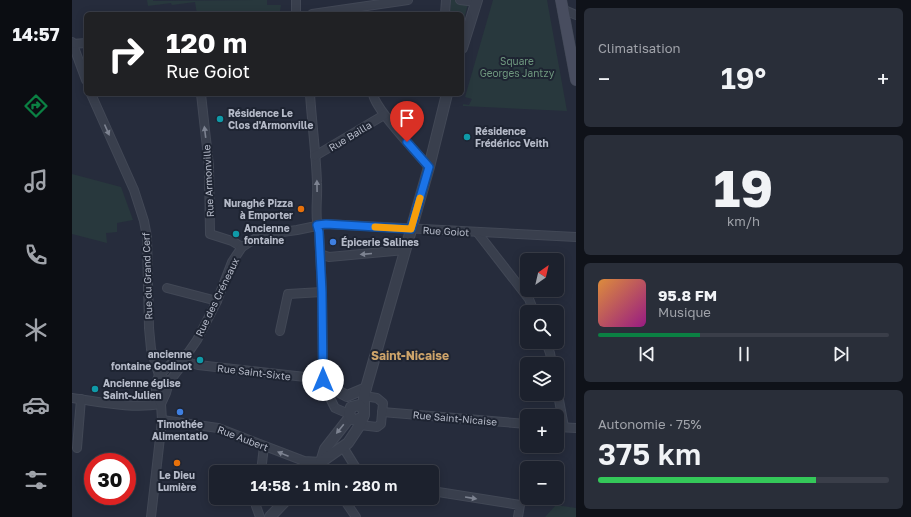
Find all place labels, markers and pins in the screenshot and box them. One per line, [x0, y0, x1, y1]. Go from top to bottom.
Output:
pin [390, 101, 424, 142]
place label: Résidence Le Clos d'Armonville [228, 107, 313, 131]
marker: Résidence Le Clos d'Armonville [215, 114, 225, 124]
place label: Résidence Frédéricc Veith [475, 125, 548, 149]
marker: Résidence Frédéricc Veith [462, 132, 472, 142]
place label: Nuraghé Pizza à Emporter [224, 197, 293, 221]
marker: Nuraghé Pizza à Emporter [296, 204, 306, 214]
place label: Ancienne fontaine [244, 222, 290, 246]
marker: Ancienne fontaine [231, 229, 241, 239]
place label: Épicerie Salines [341, 236, 419, 248]
marker: Épicerie Salines [328, 237, 338, 247]
place label: ancienne fontaine Godinot [111, 348, 192, 372]
marker: ancienne fontaine Godinot [195, 355, 205, 365]
place label: Ancienne église Saint-Julien [103, 377, 181, 401]
marker: Ancienne église Saint-Julien [90, 384, 100, 394]
marker: Timothée Alimentatio [175, 407, 185, 417]
place label: Timothée Alimentatio [152, 418, 208, 442]
marker: Le Dieu Lumière [172, 458, 182, 468]
place label: Le Dieu Lumière [158, 469, 196, 493]

